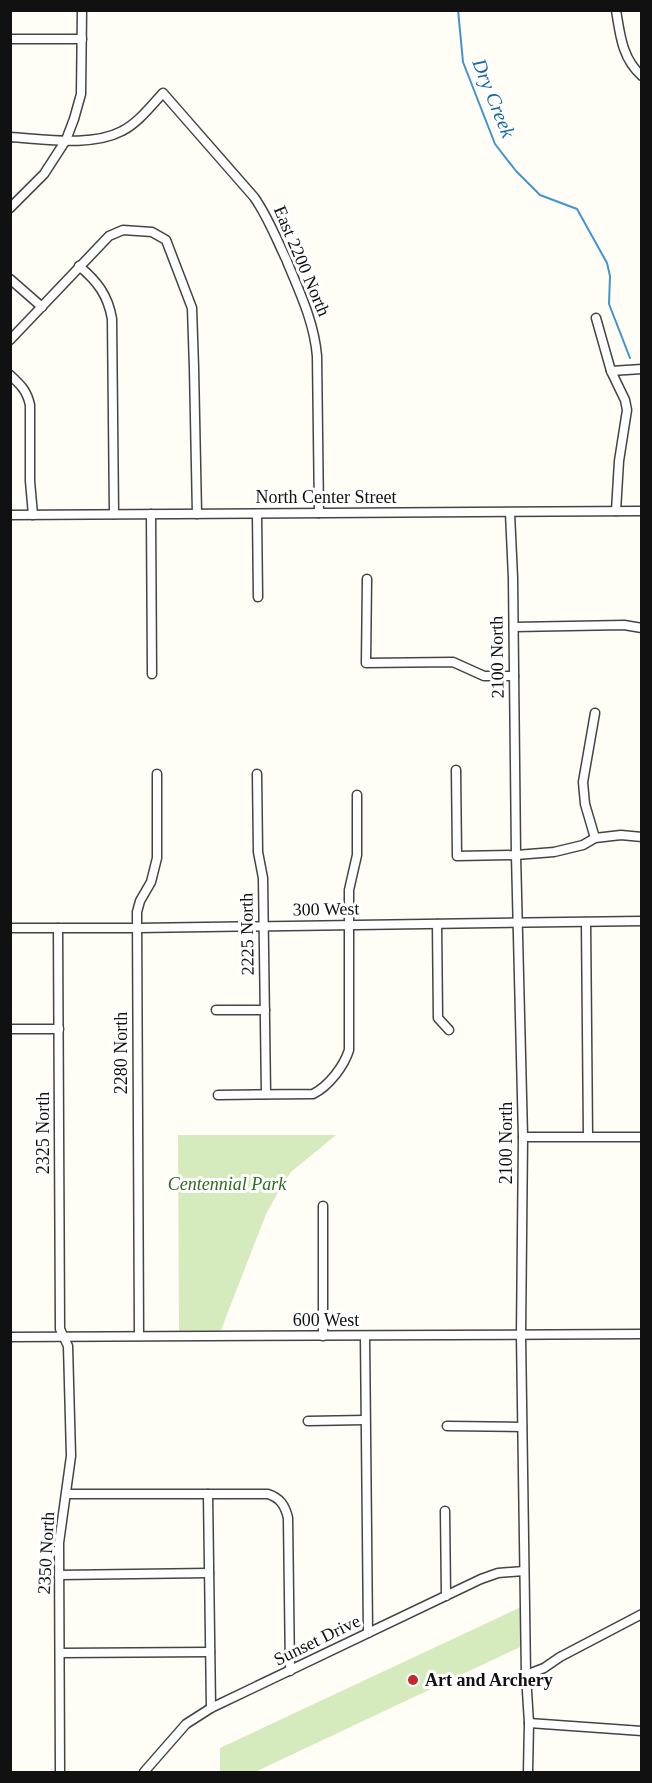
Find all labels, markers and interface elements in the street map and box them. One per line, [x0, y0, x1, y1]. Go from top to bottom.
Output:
water label: Dry Creek [467, 54, 520, 142]
street label: East 2200 North [270, 203, 334, 319]
street label: North Center Street [256, 487, 396, 507]
street label: 2100 North [486, 616, 508, 698]
street label: 2225 North [236, 893, 258, 975]
street label: 300 West [292, 898, 360, 920]
street label: 2280 North [111, 1012, 131, 1094]
street label: 2325 North [33, 1092, 53, 1174]
street label: 2100 North [496, 1102, 516, 1184]
park label: Centennial Park [168, 1174, 287, 1194]
street label: 600 West [293, 1310, 359, 1330]
street label: 2350 North [34, 1511, 58, 1595]
street label: Sunset Drive [271, 1611, 363, 1669]
place label: Art and Archery [425, 1670, 553, 1690]
marker: Art and Archery [406, 1673, 420, 1687]

